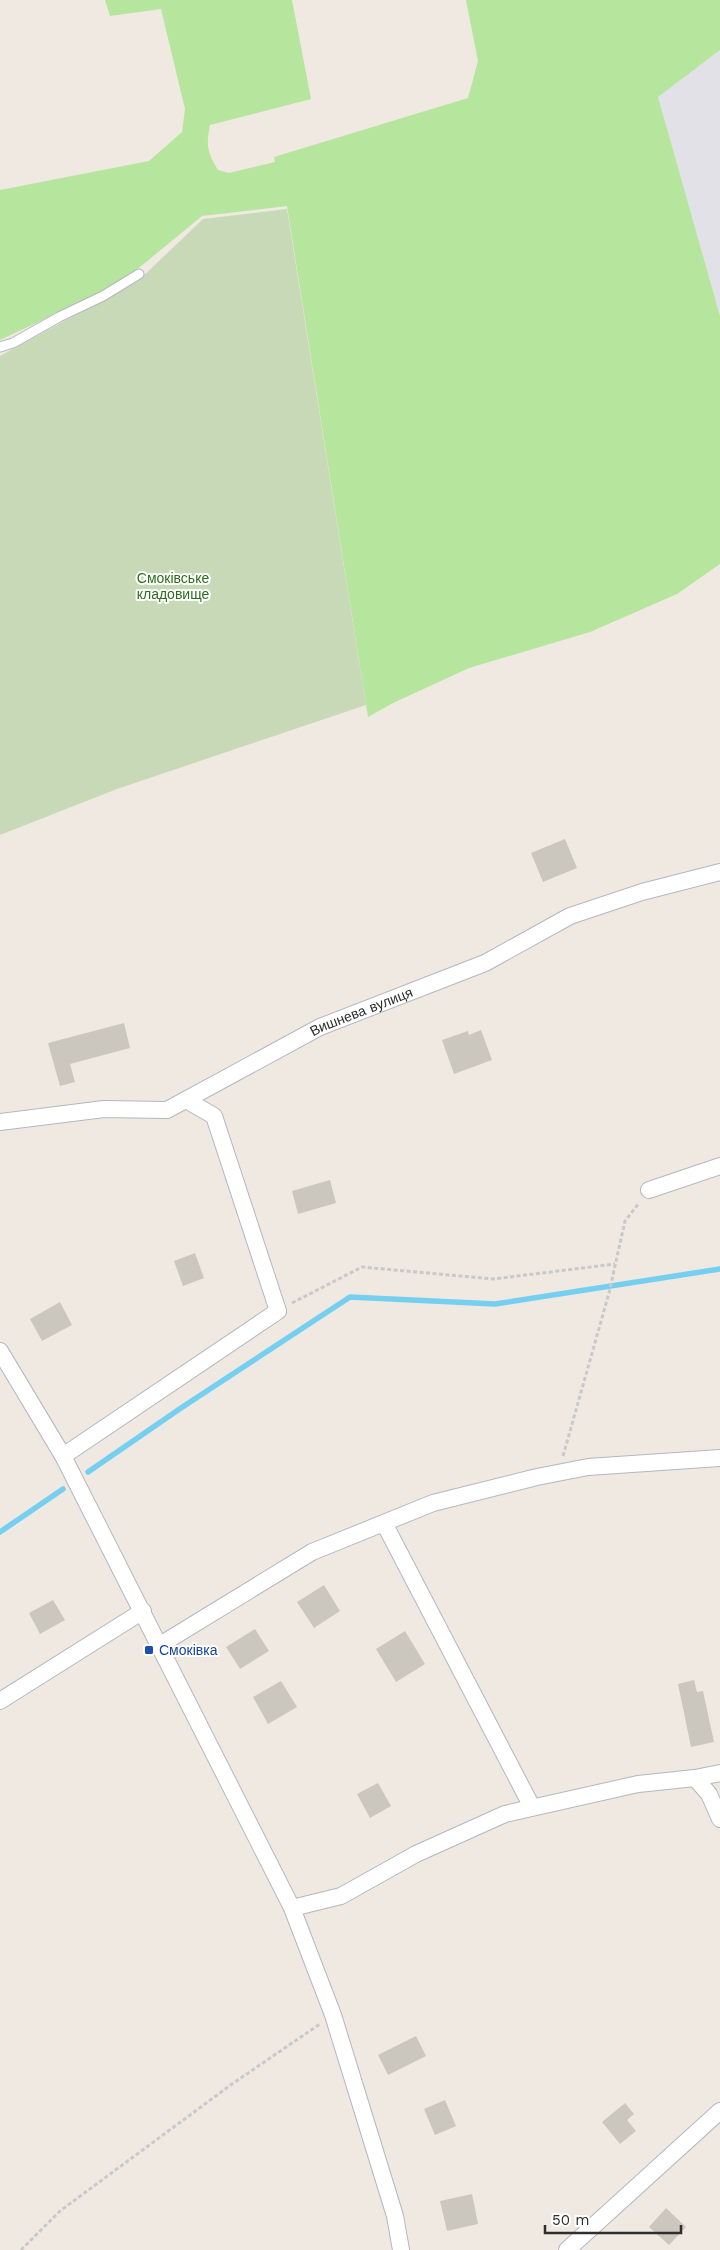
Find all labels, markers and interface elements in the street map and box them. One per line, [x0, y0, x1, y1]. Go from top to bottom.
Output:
park label: Смоківське кладовище [137, 570, 210, 602]
street label: Вишнева вулиця [307, 984, 415, 1039]
place label: Смоківка [159, 1642, 218, 1658]
marker: Смоківка [143, 1644, 155, 1656]
scale bar [545, 2202, 681, 2234]
text: 50 m [552, 2211, 589, 2229]

